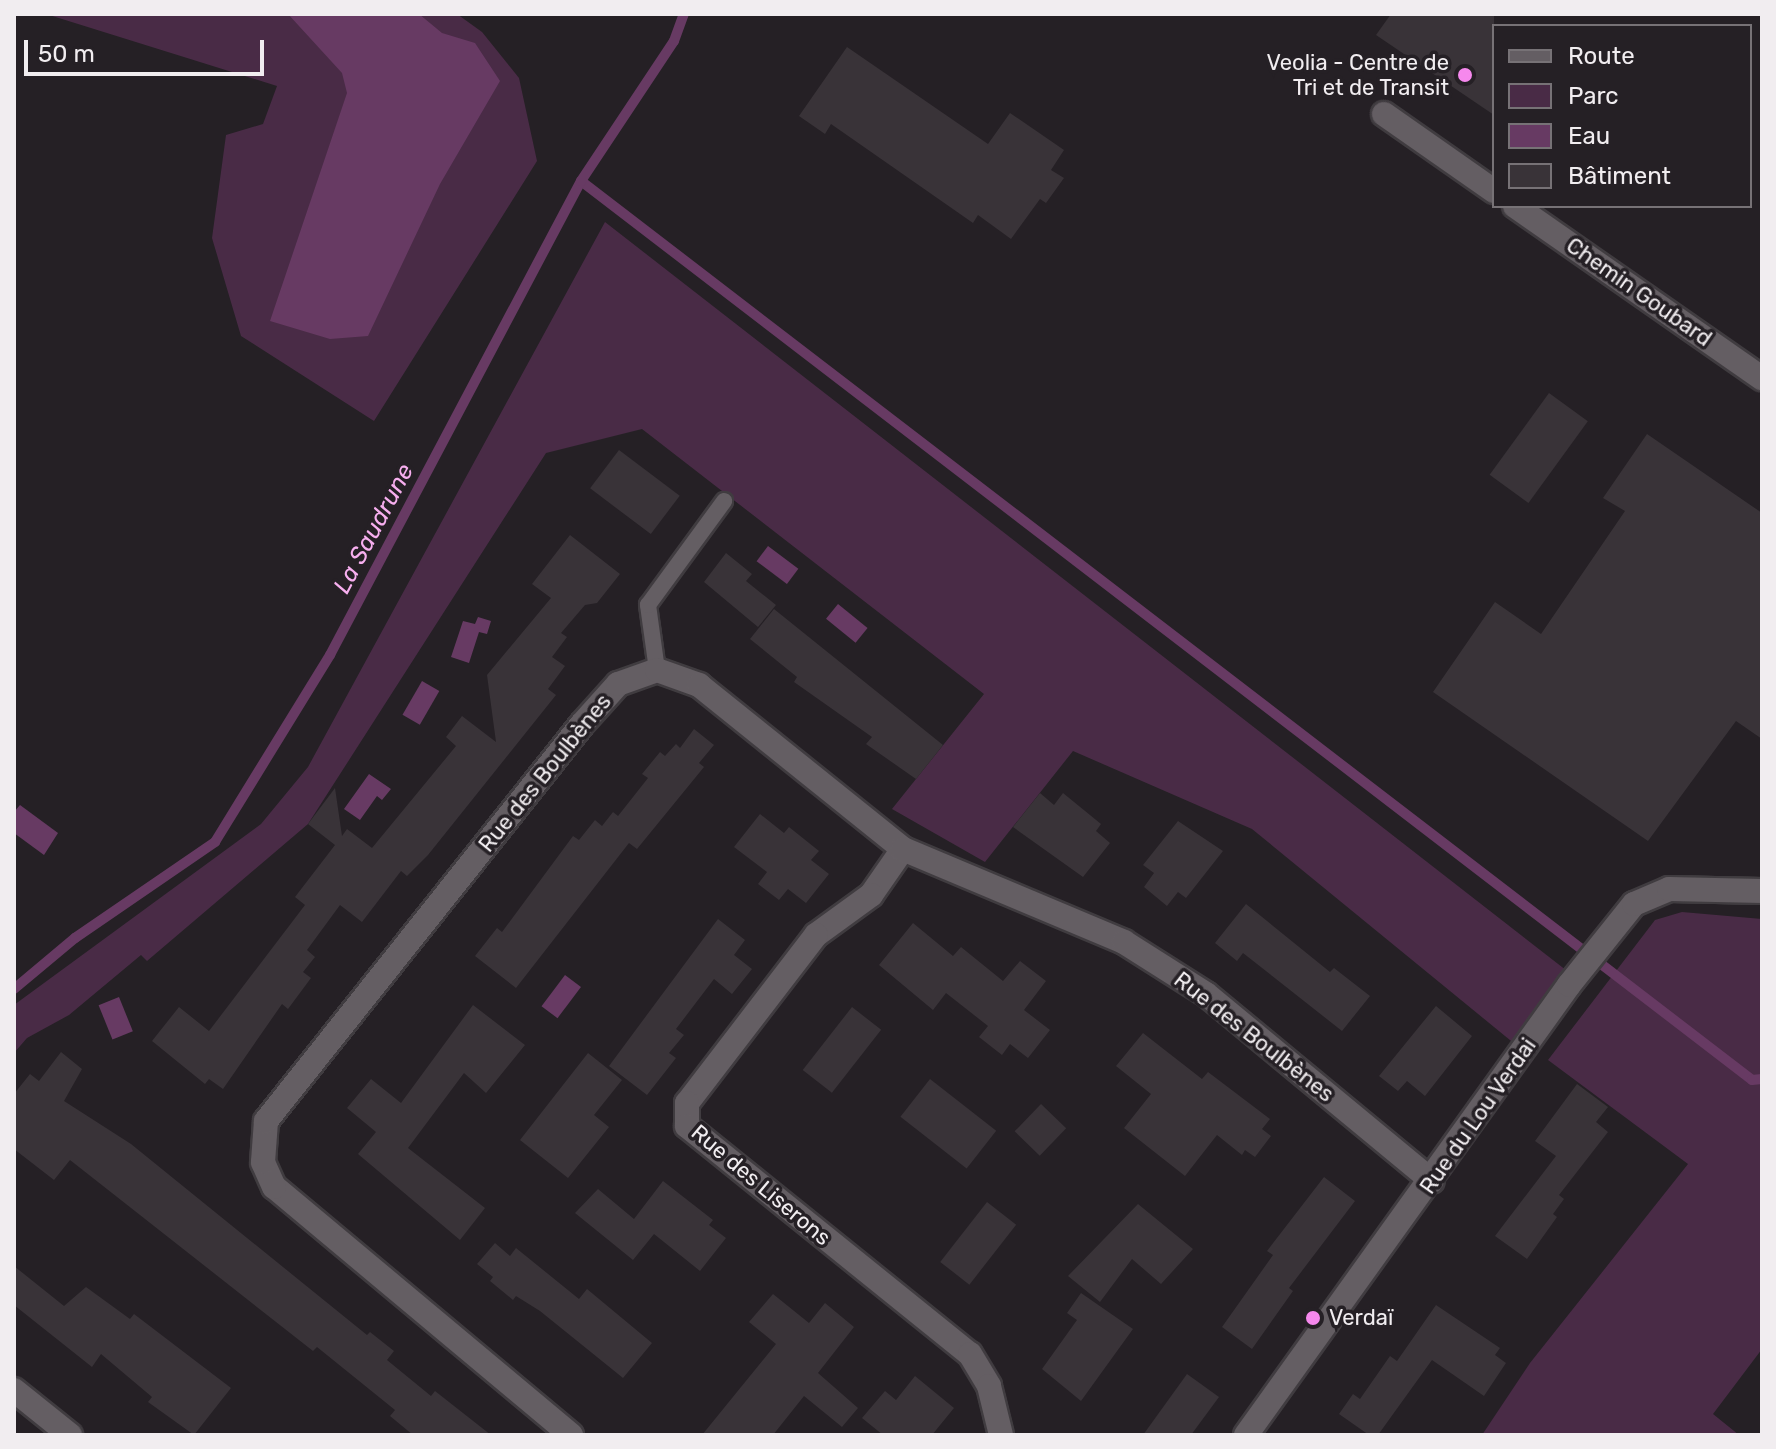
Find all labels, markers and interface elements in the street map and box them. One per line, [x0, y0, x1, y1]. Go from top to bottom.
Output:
scale bar [28, 24, 268, 74]
legend [1492, 24, 1752, 208]
text: 50 m [38, 40, 95, 68]
text: Route [1568, 42, 1635, 70]
place label: Veolia - Centre de Tri et de Transit [1267, 49, 1449, 100]
marker: Veolia - Centre de Tri et de Transit [1456, 66, 1474, 84]
text: Parc [1568, 82, 1619, 110]
text: Eau [1568, 122, 1610, 150]
text: Bâtiment [1568, 162, 1671, 190]
street label: Chemin Goubard [1561, 232, 1717, 352]
water label: La Saudrune [328, 459, 420, 599]
street label: Rue des Boulbènes [473, 689, 617, 857]
street label: Rue des Boulbènes [1169, 966, 1339, 1108]
street label: Rue du Lou Verdai [1414, 1033, 1542, 1199]
street label: Rue des Liserons [686, 1119, 836, 1251]
place label: Verdaï [1329, 1305, 1393, 1331]
marker: Verdaï [1304, 1309, 1322, 1327]

